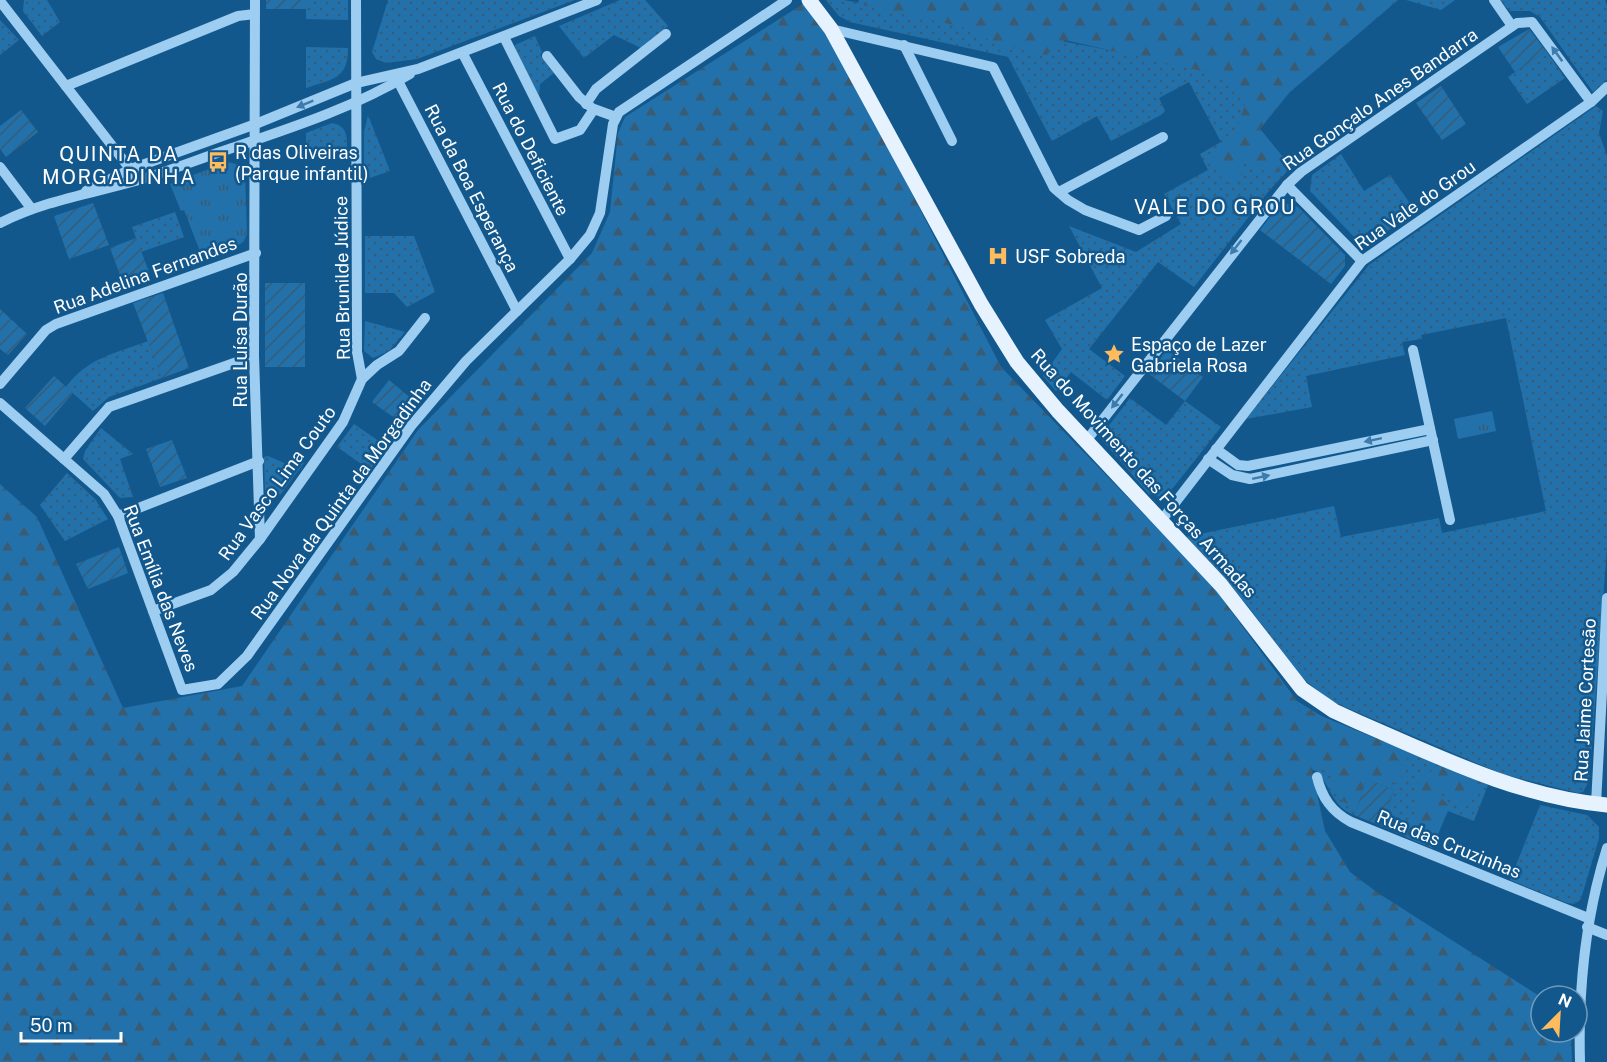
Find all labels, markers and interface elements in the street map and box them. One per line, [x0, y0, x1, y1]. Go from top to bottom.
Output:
street label: Rua Gonçalo Anes Bandarra [1278, 24, 1482, 174]
one-way arrow [1551, 47, 1563, 63]
street label: Rua do Deficiente [488, 79, 574, 219]
one-way arrow [296, 100, 314, 109]
street label: Rua da Boa Esperança [420, 100, 524, 276]
district label: QUINTA DA MORGADINHA [42, 142, 196, 189]
place label: R das Oliveiras (Parque infantil) [235, 142, 369, 184]
bus stop icon: R das Oliveiras (Parque infantil) [206, 150, 230, 174]
street label: Rua Vale do Grou [1351, 155, 1479, 255]
district label: VALE DO GROU [1134, 195, 1296, 219]
street label: Rua Brunilde Júdice [330, 196, 354, 360]
street label: Rua Adelina Fernandes [51, 232, 239, 318]
one-way arrow [1231, 239, 1243, 254]
hospital icon: USF Sobreda [986, 244, 1010, 268]
place label: USF Sobreda [1015, 246, 1125, 267]
street label: Rua Luísa Durão [230, 272, 251, 408]
place label: Espaço de Lazer Gabriela Rosa [1131, 334, 1267, 376]
place icon: Espaço de Lazer Gabriela Rosa [1102, 342, 1126, 366]
street label: Rua do Movimento das Forças Armadas [1027, 344, 1261, 602]
street label: Rua Nova da Quinta da Morgadinha [246, 374, 436, 624]
one-way arrow [1112, 393, 1124, 408]
street label: Rua Vasco Lima Couto [214, 402, 340, 564]
one-way arrow [1364, 436, 1382, 446]
one-way arrow [1251, 471, 1270, 481]
street label: Rua Emília das Neves [119, 501, 203, 675]
street label: Rua Jaime Cortesão [1570, 618, 1600, 782]
street label: Rua das Cruzinhas [1374, 806, 1524, 882]
north arrow [1529, 984, 1589, 1044]
text: N [1555, 990, 1574, 1012]
scale bar [21, 1005, 122, 1043]
text: 50 m [30, 1015, 73, 1036]

